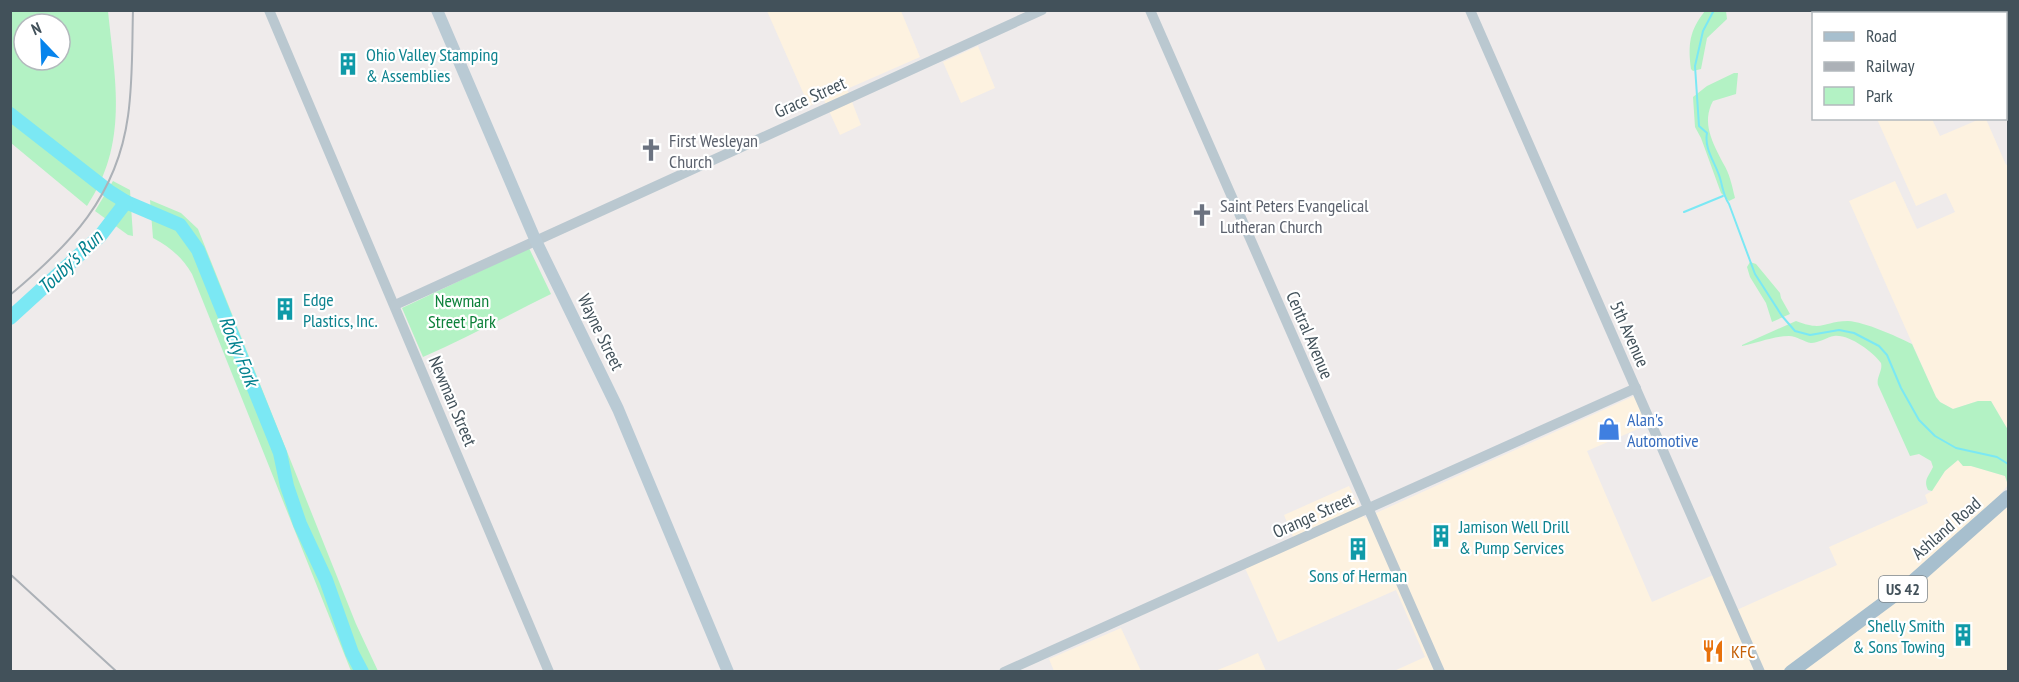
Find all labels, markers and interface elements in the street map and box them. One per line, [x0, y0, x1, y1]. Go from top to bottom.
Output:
north arrow [12, 12, 72, 72]
legend [1812, 12, 2007, 120]
text: N [28, 17, 44, 39]
text: Road [1866, 24, 1897, 47]
place label: Ohio Valley Stamping & Assemblies [366, 43, 498, 87]
building icon: Ohio Valley Stamping & Assemblies [335, 51, 361, 77]
text: Railway [1866, 54, 1915, 77]
street label: Grace Street [771, 71, 849, 123]
text: Park [1866, 84, 1893, 107]
place label: First Wesleyan Church [669, 129, 758, 173]
church icon: First Wesleyan Church [638, 137, 664, 163]
place label: Saint Peters Evangelical Lutheran Church [1220, 194, 1369, 238]
church icon: Saint Peters Evangelical Lutheran Church [1189, 202, 1215, 228]
water label: Touby's Run [32, 224, 109, 299]
place label: Edge Plastics, Inc. [303, 288, 378, 332]
street label: Central Avenue [1281, 288, 1339, 382]
park label: Newman Street Park [428, 289, 496, 333]
street label: Wayne Street [573, 290, 629, 374]
building icon: Edge Plastics, Inc. [272, 296, 298, 322]
street label: 5th Avenue [1605, 297, 1655, 371]
water label: Rocky Fork [213, 312, 266, 392]
street label: Newman Street [424, 353, 482, 449]
place label: Alan's Automotive [1627, 408, 1699, 452]
shop icon: Alan's Automotive [1596, 416, 1622, 442]
street label: Orange Street [1269, 487, 1357, 543]
street label: Ashland Road [1907, 492, 1985, 564]
place label: Jamison Well Drill & Pump Services [1458, 515, 1570, 559]
building icon: Jamison Well Drill & Pump Services [1428, 523, 1454, 549]
building icon: Sons of Herman [1345, 536, 1371, 562]
place label: Sons of Herman [1309, 564, 1407, 587]
road number: US 42 [1879, 576, 1927, 602]
place label: Shelly Smith & Sons Towing [1853, 614, 1945, 658]
building icon: Shelly Smith & Sons Towing [1950, 622, 1976, 648]
restaurant icon: KFC [1700, 638, 1726, 664]
place label: KFC [1731, 640, 1756, 663]

